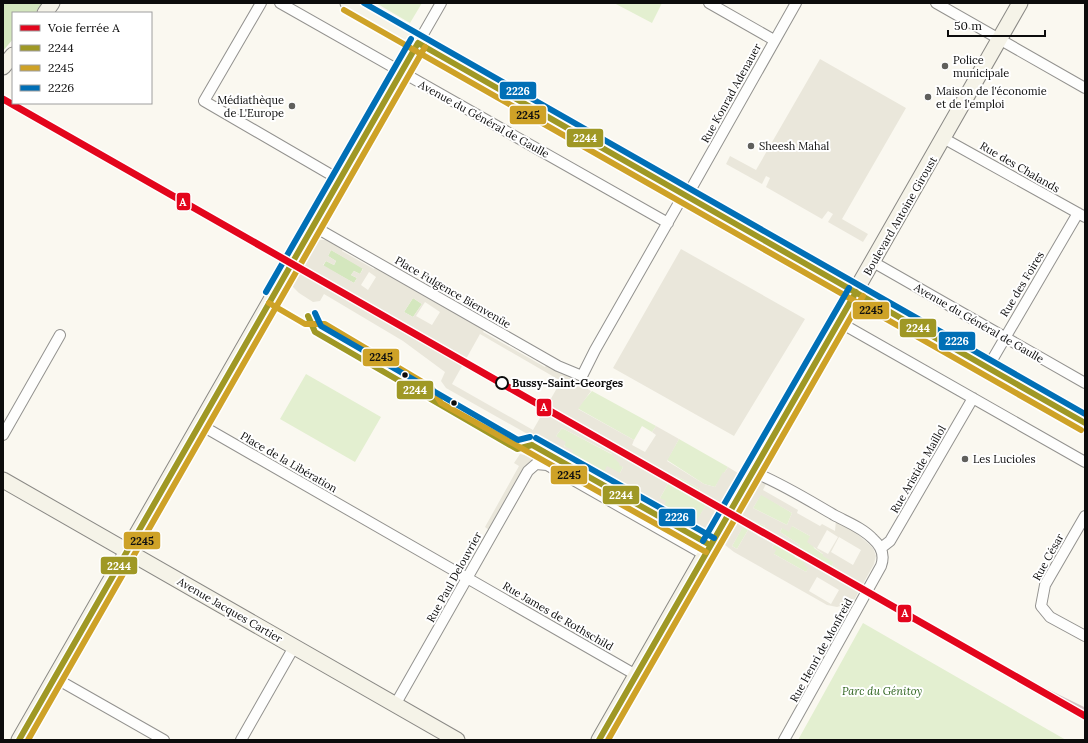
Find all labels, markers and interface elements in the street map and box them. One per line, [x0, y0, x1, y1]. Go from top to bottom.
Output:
legend [12, 12, 152, 104]
scale bar [948, 12, 1045, 38]
text: 50 m [954, 18, 982, 33]
text: Voie ferrée A [47, 20, 120, 35]
text: 2244 [48, 40, 74, 55]
street label: Rue Konrad Adenauer [698, 41, 764, 145]
place label: Police municipale [953, 53, 1009, 80]
text: 2245 [48, 60, 74, 75]
marker: Police municipale [940, 61, 950, 71]
street label: Avenue du Général de Gaulle [415, 77, 552, 161]
text: 2226 [48, 80, 74, 95]
line badge: 2226 [499, 81, 537, 100]
text: 2226 [506, 84, 530, 98]
place label: Maison de l'économie et de l'emploi [936, 84, 1047, 111]
marker: Maison de l'économie et de l'emploi [923, 92, 933, 102]
place label: Médiathèque de L'Europe [217, 93, 284, 120]
marker: Médiathèque de L'Europe [287, 101, 297, 111]
line badge: 2245 [509, 105, 547, 125]
text: 2245 [516, 108, 540, 122]
line badge: 2244 [566, 128, 604, 148]
text: 2244 [573, 131, 597, 145]
street label: Rue des Chalands [978, 138, 1062, 196]
place label: Sheesh Mahal [759, 139, 829, 153]
marker: Sheesh Mahal [746, 141, 756, 151]
street label: Boulevard Antoine Giroust [860, 153, 940, 278]
line badge: A [176, 192, 191, 211]
text: A [179, 195, 187, 209]
street label: Rue des Foires [997, 249, 1047, 319]
street label: Place Fulgence Bienvenüe [392, 253, 514, 331]
street label: Avenue du Général de Gaulle [911, 280, 1046, 366]
line badge: 2245 [852, 301, 890, 320]
text: 2245 [859, 303, 883, 317]
line badge: 2244 [899, 318, 937, 338]
text: 2244 [906, 321, 930, 335]
line badge: 2226 [938, 331, 976, 351]
text: 2226 [945, 334, 969, 348]
line badge: 2245 [362, 348, 400, 367]
text: 2245 [369, 350, 393, 364]
unlabelled marker [400, 370, 410, 380]
marker: Bussy-Saint-Georges [495, 376, 509, 390]
place label: Bussy-Saint-Georges [512, 376, 623, 390]
line badge: 2244 [396, 380, 434, 400]
text: 2244 [403, 383, 427, 397]
unlabelled marker [449, 398, 459, 408]
line badge: A [536, 398, 552, 417]
text: A [540, 400, 548, 414]
street label: Rue Aristide Maillol [887, 423, 949, 515]
street label: Place de la Libération [238, 429, 340, 496]
place label: Les Lucioles [973, 452, 1036, 466]
marker: Les Lucioles [960, 454, 970, 464]
line badge: 2245 [550, 465, 588, 485]
text: 2245 [557, 468, 581, 482]
line badge: 2244 [602, 485, 640, 505]
text: 2244 [609, 488, 633, 502]
line badge: 2226 [658, 508, 696, 527]
text: 2226 [665, 510, 689, 524]
street label: Rue Paul Delouvrier [423, 529, 485, 625]
line badge: 2245 [123, 531, 161, 550]
street label: Rue César [1029, 531, 1067, 583]
text: 2245 [130, 534, 154, 548]
line badge: 2244 [100, 556, 138, 575]
text: 2244 [107, 559, 131, 573]
street label: Avenue Jacques Cartier [174, 574, 285, 646]
street label: Rue James de Rothschild [500, 579, 616, 654]
street label: Rue Henri de Monfreid [787, 595, 856, 704]
line badge: A [897, 604, 912, 623]
text: A [901, 606, 909, 620]
park label: Parc du Génitoy [842, 684, 922, 698]

